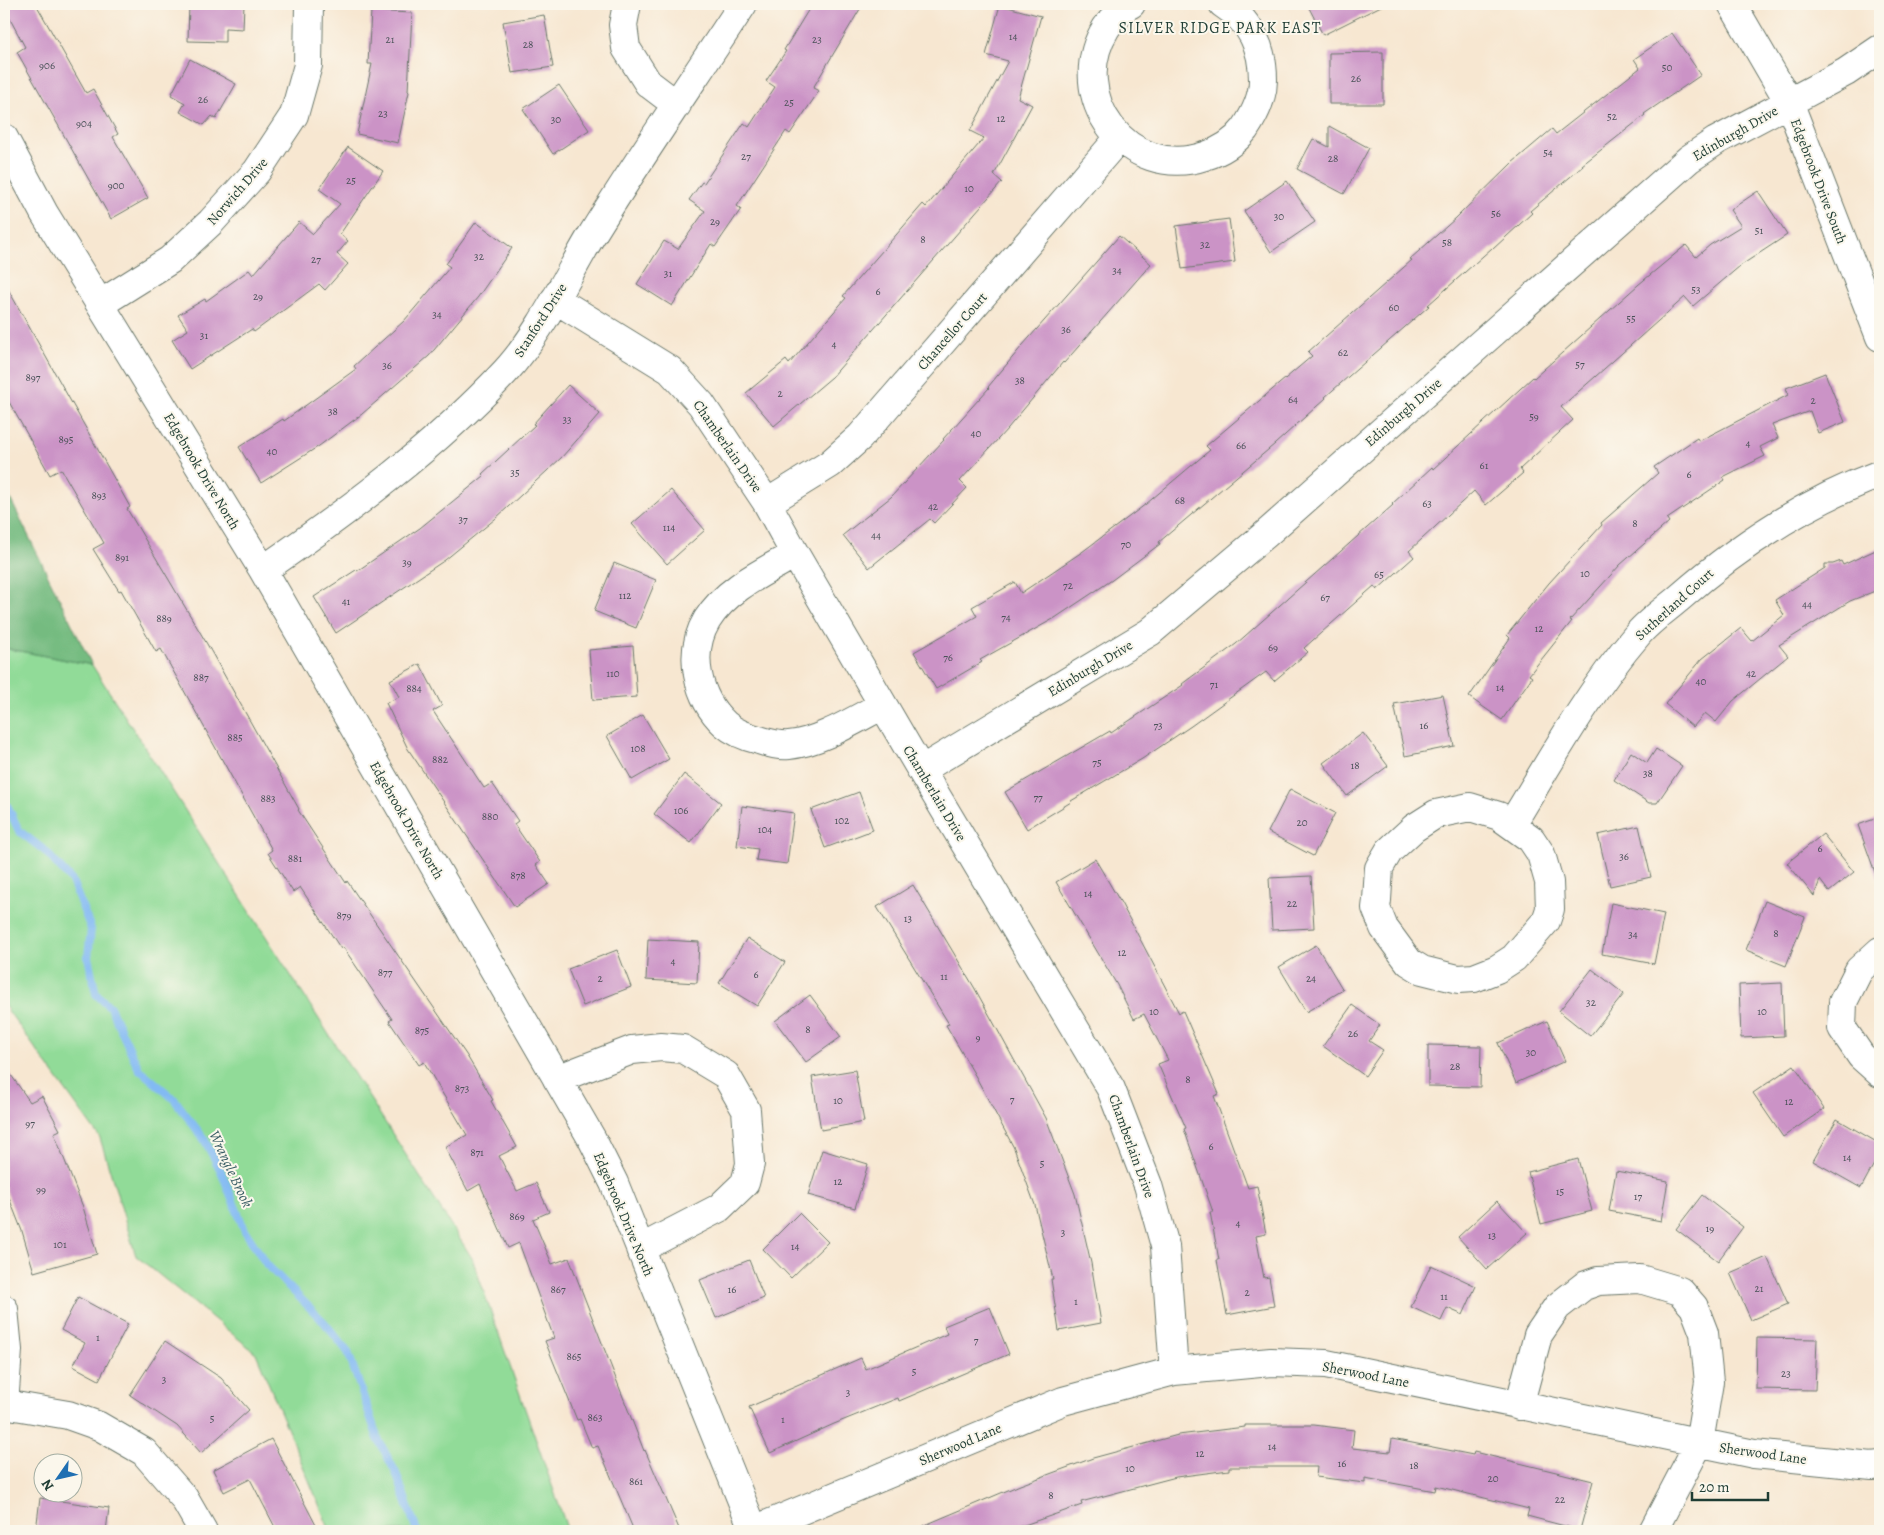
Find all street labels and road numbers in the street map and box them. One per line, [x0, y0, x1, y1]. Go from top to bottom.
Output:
street label: Edinburgh Drive [1689, 101, 1781, 166]
street label: Edgebrook Drive South [1786, 116, 1851, 247]
street label: Norwich Drive [203, 153, 272, 229]
street label: Stanford Drive [509, 280, 571, 361]
street label: Chancellor Court [913, 288, 992, 374]
street label: Edinburgh Drive [1361, 374, 1446, 451]
street label: Chamberlain Drive [689, 396, 767, 496]
street label: Edgebrook Drive North [159, 409, 244, 534]
street label: Sutherland Court [1631, 564, 1718, 645]
street label: Edinburgh Drive [1044, 636, 1136, 701]
street label: Chamberlain Drive [898, 742, 971, 845]
street label: Edgebrook Drive North [365, 758, 448, 883]
street label: Chamberlain Drive [1104, 1092, 1159, 1201]
street label: Edgebrook Drive North [589, 1149, 659, 1280]
street label: Sherwood Lane [1321, 1357, 1411, 1392]
street label: Sherwood Lane [916, 1419, 1004, 1470]
street label: Sherwood Lane [1718, 1438, 1808, 1469]

